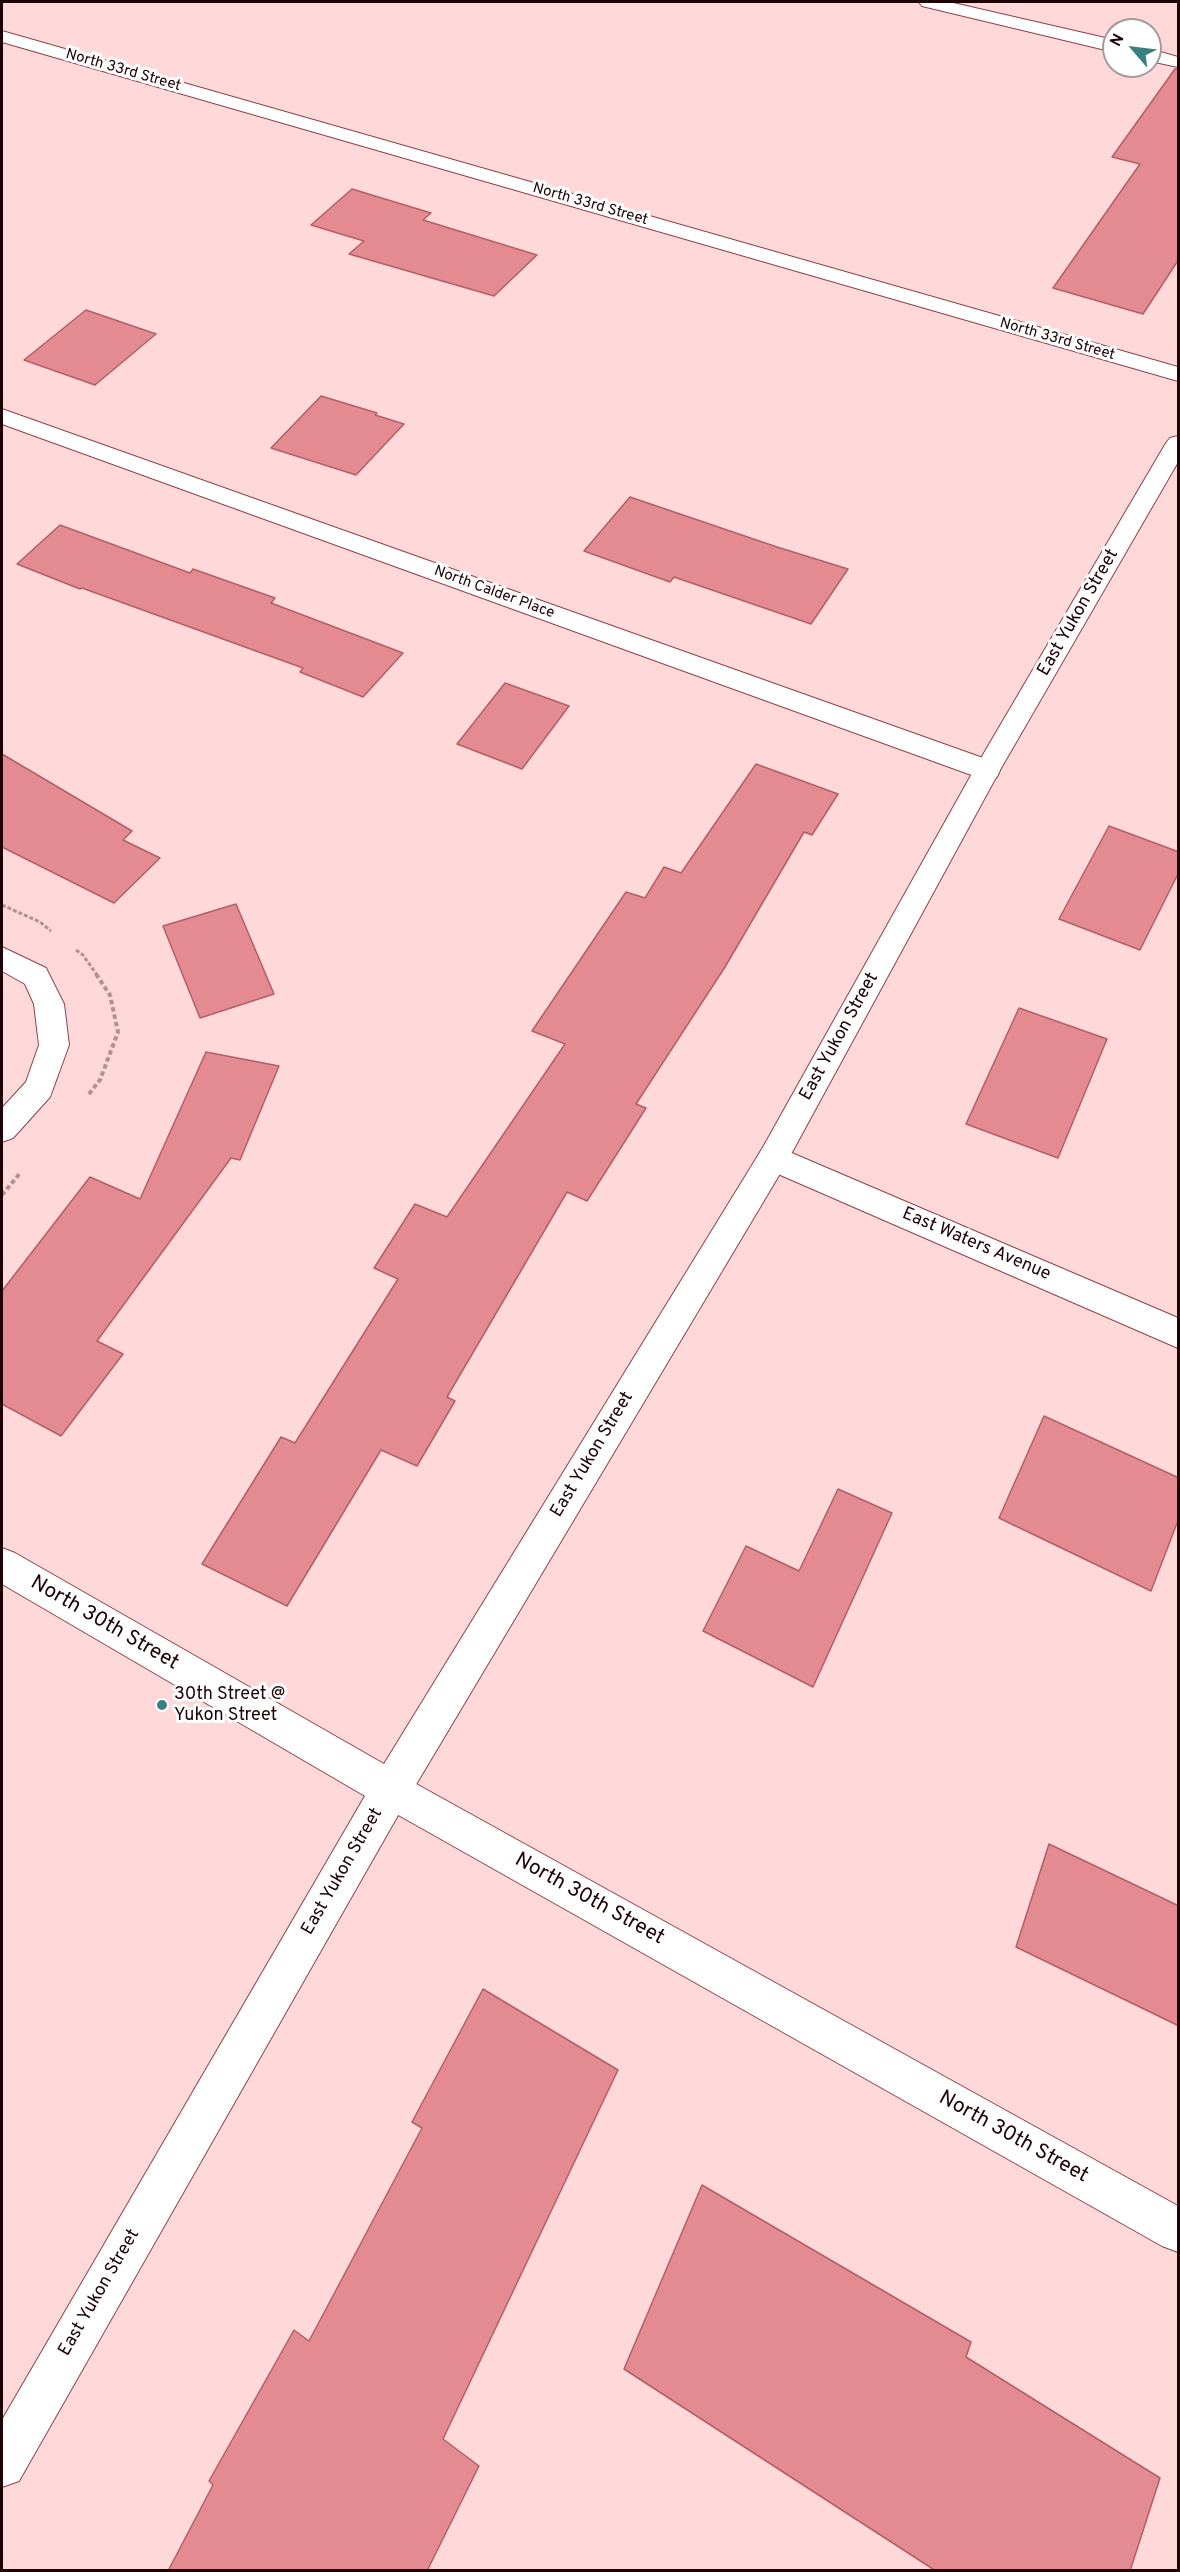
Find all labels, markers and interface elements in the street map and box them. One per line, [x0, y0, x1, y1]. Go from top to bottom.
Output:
north arrow [1102, 18, 1162, 78]
text: N [1106, 31, 1129, 50]
street label: North 33rd Street [63, 46, 183, 96]
street label: North 33rd Street [530, 180, 650, 230]
street label: North 33rd Street [997, 315, 1117, 365]
street label: East Yukon Street [1034, 546, 1124, 680]
street label: North Calder Place [431, 563, 557, 623]
street label: East Yukon Street [796, 969, 884, 1105]
street label: East Waters Avenue [898, 1204, 1054, 1286]
street label: East Yukon Street [547, 1388, 639, 1522]
street label: North 30th Street [25, 1571, 183, 1677]
place label: 30th Street @ Yukon Street [174, 1684, 285, 1726]
marker: 30th Street @ Yukon Street [155, 1698, 169, 1712]
street label: East Yukon Street [298, 1805, 388, 1939]
street label: North 30th Street [510, 1848, 668, 1952]
street label: North 30th Street [934, 2086, 1092, 2190]
street label: East Yukon Street [55, 2226, 145, 2360]

